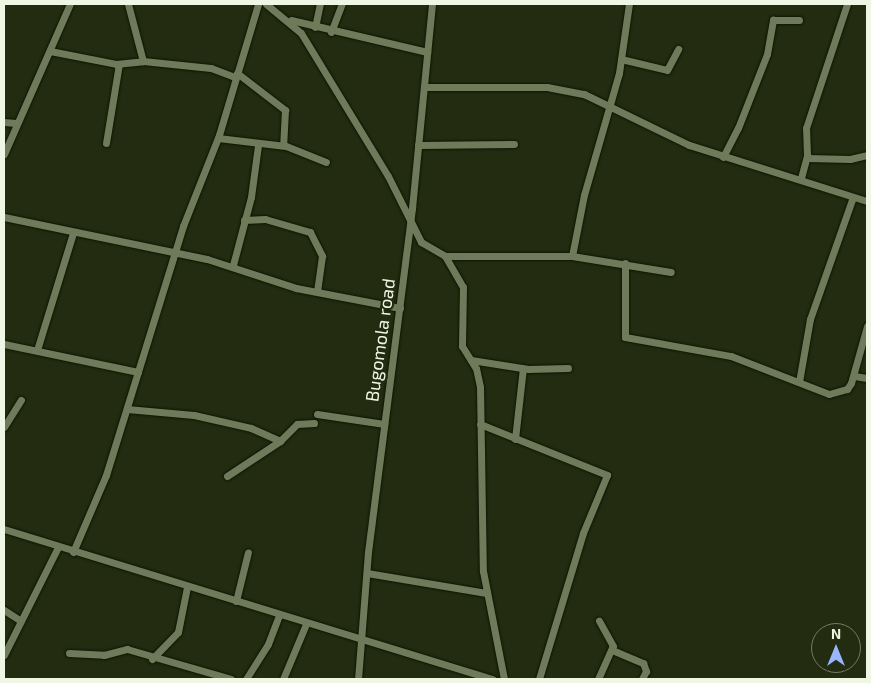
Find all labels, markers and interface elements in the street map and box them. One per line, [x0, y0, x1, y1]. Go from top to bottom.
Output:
street label: Bugomola road [361, 277, 399, 403]
north arrow [811, 623, 861, 673]
text: N [831, 625, 841, 642]

